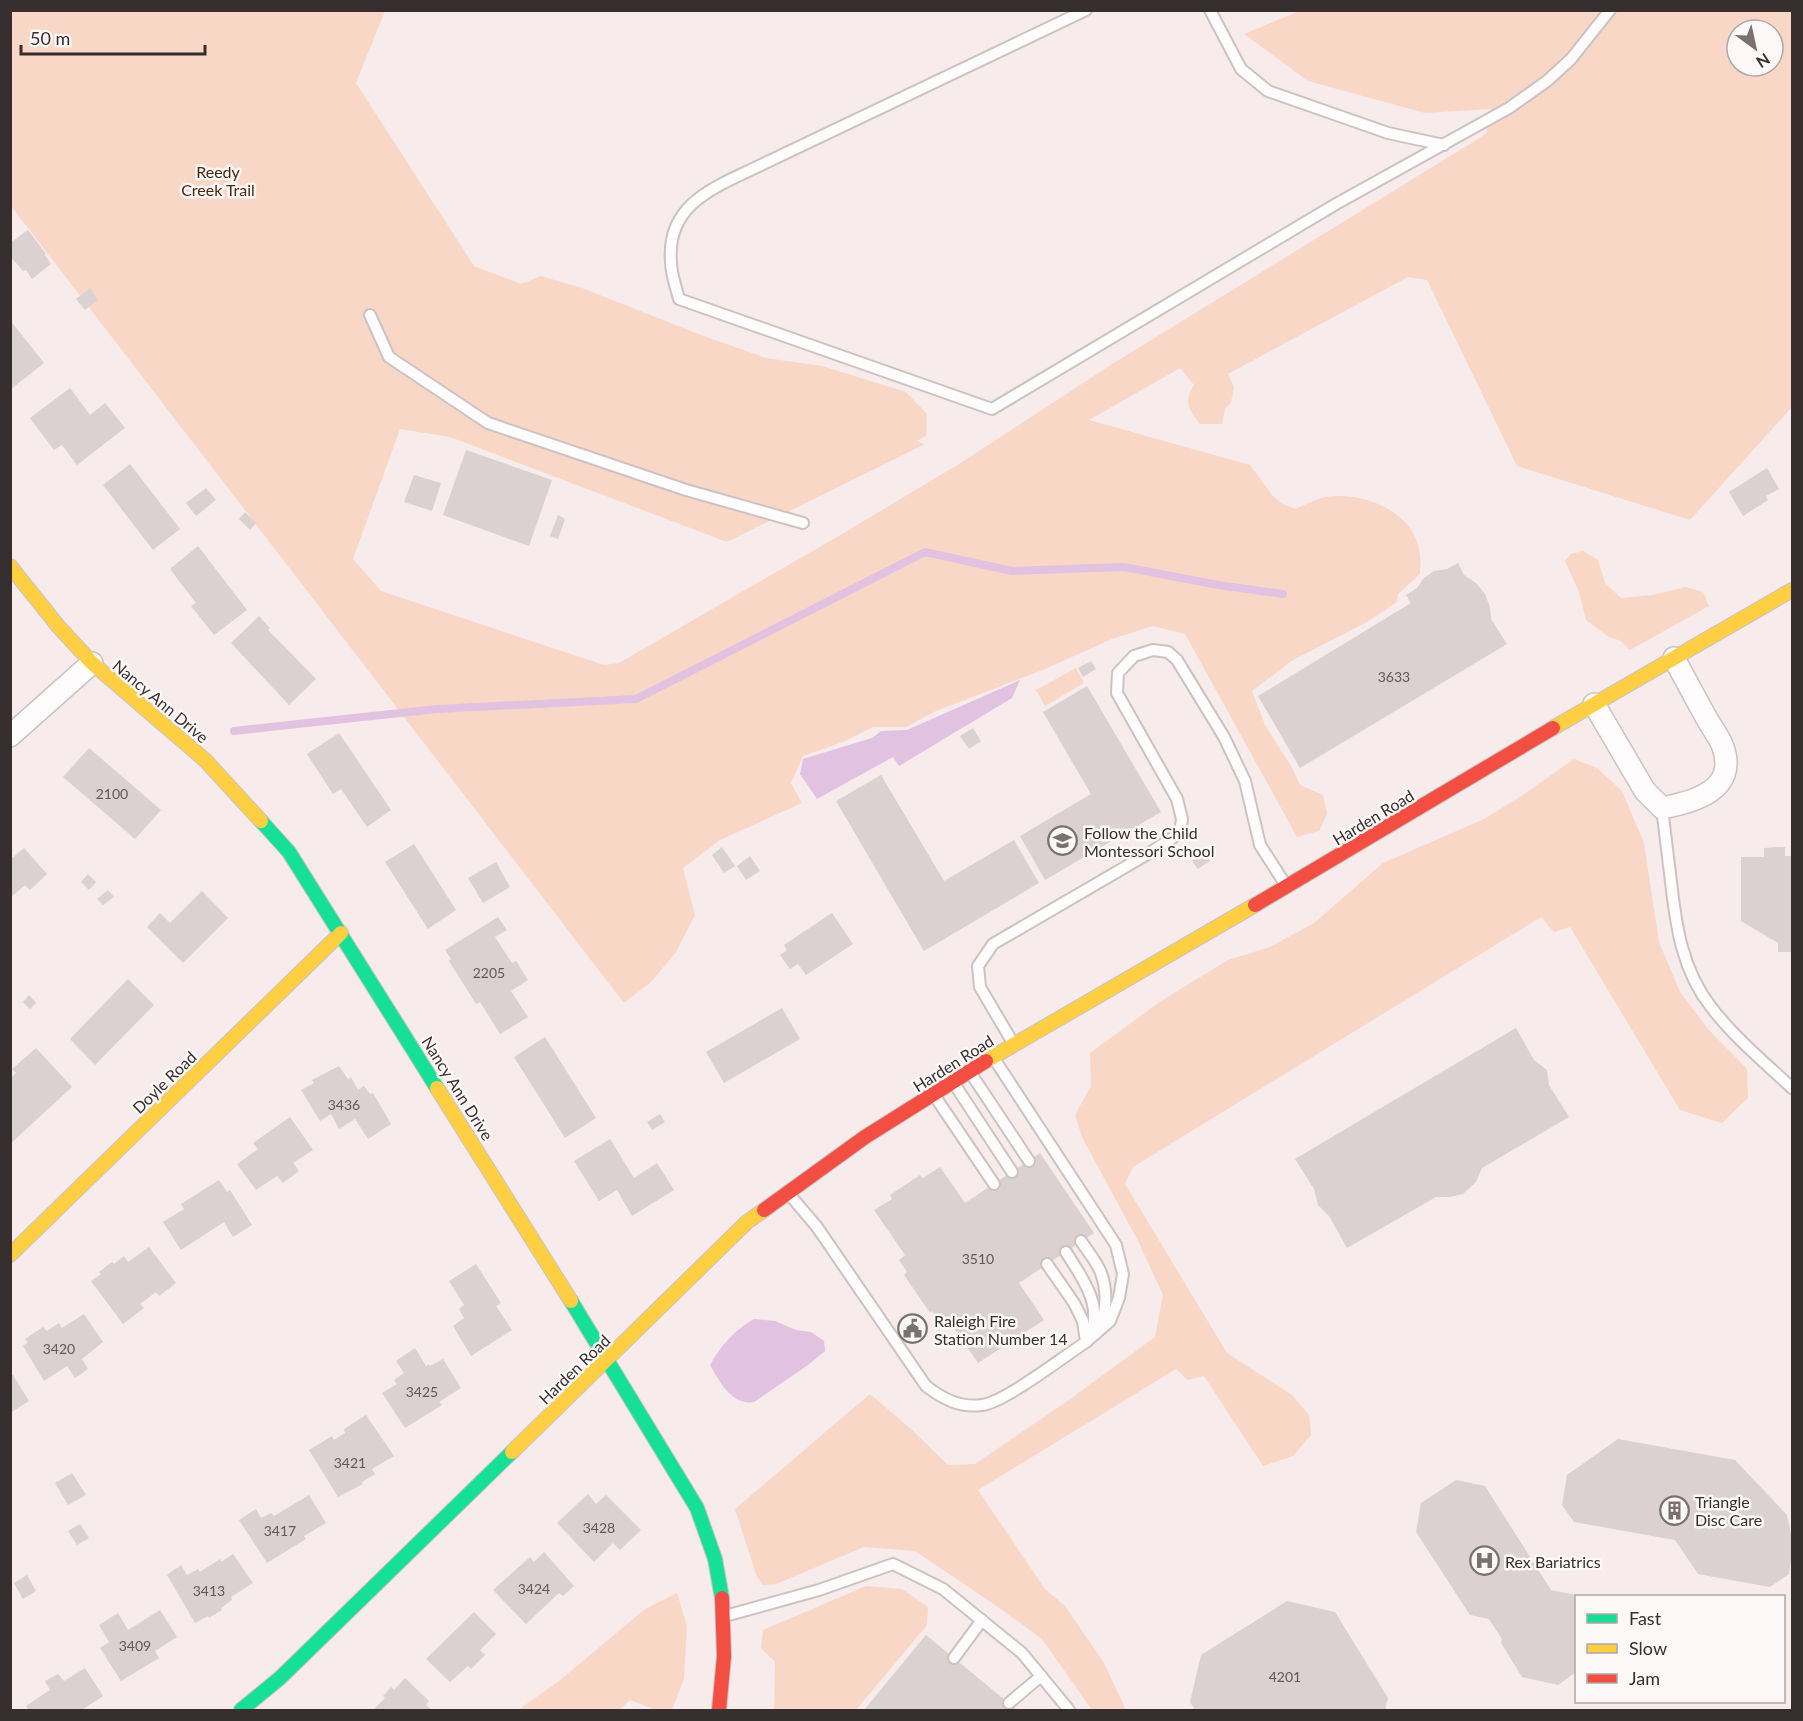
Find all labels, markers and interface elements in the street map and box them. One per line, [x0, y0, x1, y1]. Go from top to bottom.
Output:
scale bar [21, 18, 206, 56]
north arrow [1725, 18, 1785, 78]
text: 50 m [30, 27, 70, 49]
text: N [1753, 50, 1774, 72]
park label: Reedy Creek Trail [181, 162, 255, 199]
street label: Nancy Ann Drive [109, 656, 213, 746]
house number: 3633 [1378, 668, 1410, 685]
house number: 2100 [96, 785, 128, 802]
street label: Harden Road [1329, 785, 1417, 849]
place label: Follow the Child Montessori School [1084, 823, 1214, 860]
school or university icon: Follow the Child Montessori School [1047, 825, 1079, 857]
house number: 2205 [473, 964, 505, 981]
street label: Harden Road [909, 1031, 997, 1095]
street label: Nancy Ann Drive [418, 1033, 498, 1143]
street label: Doyle Road [128, 1047, 200, 1117]
house number: 3436 [328, 1096, 360, 1113]
house number: 3510 [962, 1250, 994, 1267]
place label: Raleigh Fire Station Number 14 [934, 1311, 1068, 1348]
public building icon: Raleigh Fire Station Number 14 [897, 1313, 929, 1345]
street label: Harden Road [535, 1330, 613, 1408]
house number: 3420 [43, 1340, 75, 1357]
house number: 3425 [406, 1383, 438, 1400]
house number: 3421 [334, 1454, 366, 1471]
place label: Triangle Disc Care [1695, 1492, 1762, 1529]
building icon: Triangle Disc Care [1658, 1494, 1690, 1526]
house number: 3428 [583, 1519, 615, 1536]
house number: 3417 [264, 1522, 296, 1539]
hospital icon: Rex Bariatrics [1468, 1545, 1500, 1577]
place label: Rex Bariatrics [1505, 1552, 1601, 1571]
house number: 3424 [518, 1580, 550, 1597]
house number: 3413 [193, 1582, 225, 1599]
legend [1575, 1595, 1785, 1703]
text: Fast [1629, 1607, 1662, 1629]
house number: 3409 [119, 1637, 151, 1654]
text: Slow [1629, 1637, 1667, 1659]
text: Jam [1629, 1667, 1660, 1689]
house number: 4201 [1269, 1668, 1301, 1685]

